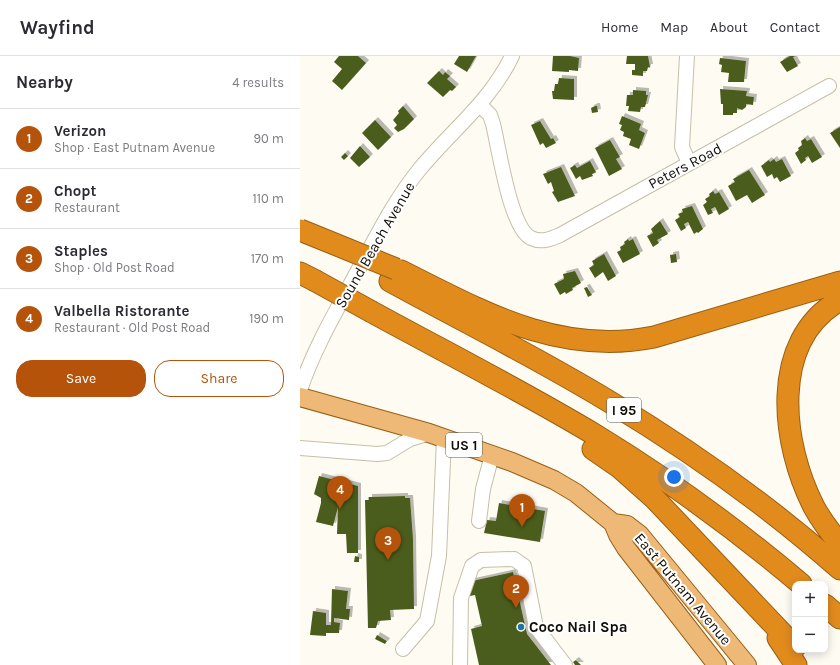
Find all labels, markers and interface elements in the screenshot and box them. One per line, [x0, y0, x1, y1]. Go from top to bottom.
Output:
text: Wayfind [20, 17, 95, 39]
text: Home [601, 19, 638, 36]
text: Map [660, 19, 688, 36]
text: About [710, 19, 748, 36]
text: Contact [770, 19, 820, 36]
text: Nearby [16, 72, 73, 92]
text: 4 results [232, 75, 284, 90]
text: Verizon [54, 122, 106, 140]
text: 1 [27, 131, 31, 146]
text: 90 m [253, 131, 284, 146]
street label: Peters Road [645, 139, 725, 193]
text: Shop · East Putnam Avenue [54, 140, 215, 155]
street label: Sound Beach Avenue [331, 179, 419, 311]
text: Chopt [54, 182, 96, 200]
text: 2 [25, 191, 33, 206]
text: 110 m [252, 191, 284, 206]
text: Restaurant [54, 200, 120, 215]
text: Staples [54, 242, 108, 260]
text: 3 [25, 251, 33, 266]
text: 170 m [251, 251, 284, 266]
text: Shop · Old Post Road [54, 260, 175, 275]
text: Valbella Ristorante [54, 302, 189, 320]
text: 4 [25, 311, 33, 326]
text: 190 m [249, 311, 284, 326]
text: Restaurant · Old Post Road [54, 320, 210, 335]
button: Save [16, 360, 146, 397]
button: Share [154, 360, 284, 397]
road number: I 95 [607, 398, 641, 422]
road number: US 1 [446, 433, 482, 457]
your location [664, 467, 684, 487]
pin: 4 [327, 476, 353, 509]
pin: 1 [509, 494, 535, 527]
pin: 3 [375, 527, 401, 560]
street label: East Putnam Avenue [631, 529, 735, 649]
pin: 2 [503, 575, 529, 608]
map controls [792, 581, 828, 653]
button: + [792, 581, 828, 617]
button: − [792, 617, 828, 653]
place label: Coco Nail Spa [529, 618, 628, 636]
marker: Coco Nail Spa [516, 622, 526, 632]

